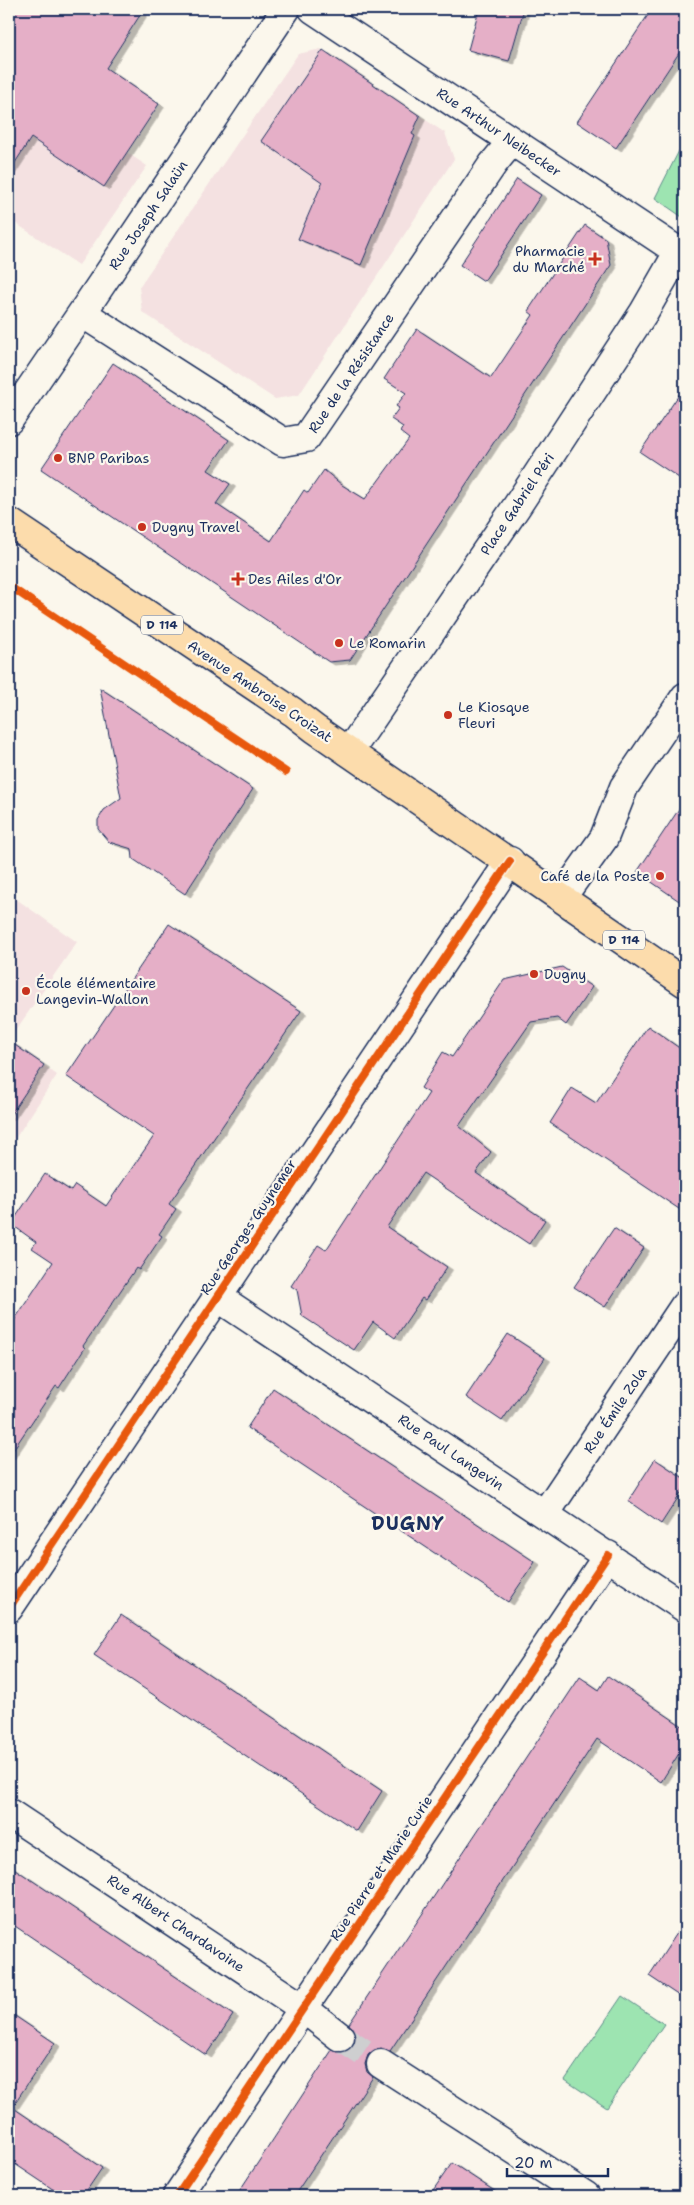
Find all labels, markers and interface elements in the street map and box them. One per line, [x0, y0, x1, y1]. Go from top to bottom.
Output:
street label: Rue Arthur Neibecker [433, 84, 565, 181]
street label: Rue Joseph Salaün [105, 157, 192, 273]
place label: Pharmacie du Marché [512, 242, 585, 276]
marker: Pharmacie du Marché [589, 253, 601, 265]
street label: Rue de la Résistance [304, 310, 398, 436]
place label: BNP Paribas [68, 449, 150, 467]
street label: Place Gabriel Péri [476, 449, 558, 559]
marker: BNP Paribas [52, 452, 64, 464]
place label: Dugny Travel [152, 518, 241, 536]
marker: Dugny Travel [136, 521, 148, 533]
place label: Des Ailes d'Or [248, 570, 342, 588]
marker: Des Ailes d'Or [232, 573, 244, 585]
road number: D 114 [141, 616, 183, 634]
place label: Le Romarin [349, 634, 426, 652]
street label: Avenue Ambroise Croizat [184, 636, 336, 746]
marker: Le Romarin [333, 637, 345, 649]
place label: Le Kiosque Fleuri [458, 698, 530, 732]
marker: Le Kiosque Fleuri [442, 709, 454, 721]
place label: Café de la Poste [540, 867, 650, 885]
marker: Café de la Poste [654, 870, 666, 882]
road number: D 114 [603, 930, 645, 950]
place label: Dugny [544, 965, 586, 983]
marker: Dugny [528, 968, 540, 980]
place label: École élémentaire Langevin-Wallon [36, 974, 156, 1008]
marker: École élémentaire Langevin-Wallon [20, 985, 32, 997]
street label: Rue Georges Guynemer [196, 1155, 300, 1298]
street label: Rue Émile Zola [579, 1363, 651, 1457]
street label: Rue Paul Langevin [395, 1410, 508, 1494]
district label: DUGNY [371, 1511, 445, 1536]
street label: Rue Pierre et Marie Curie [326, 1792, 436, 1944]
street label: Rue Albert Chardavoine [104, 1870, 248, 1976]
scale bar [507, 2145, 608, 2177]
text: 20 m [514, 2153, 553, 2173]

